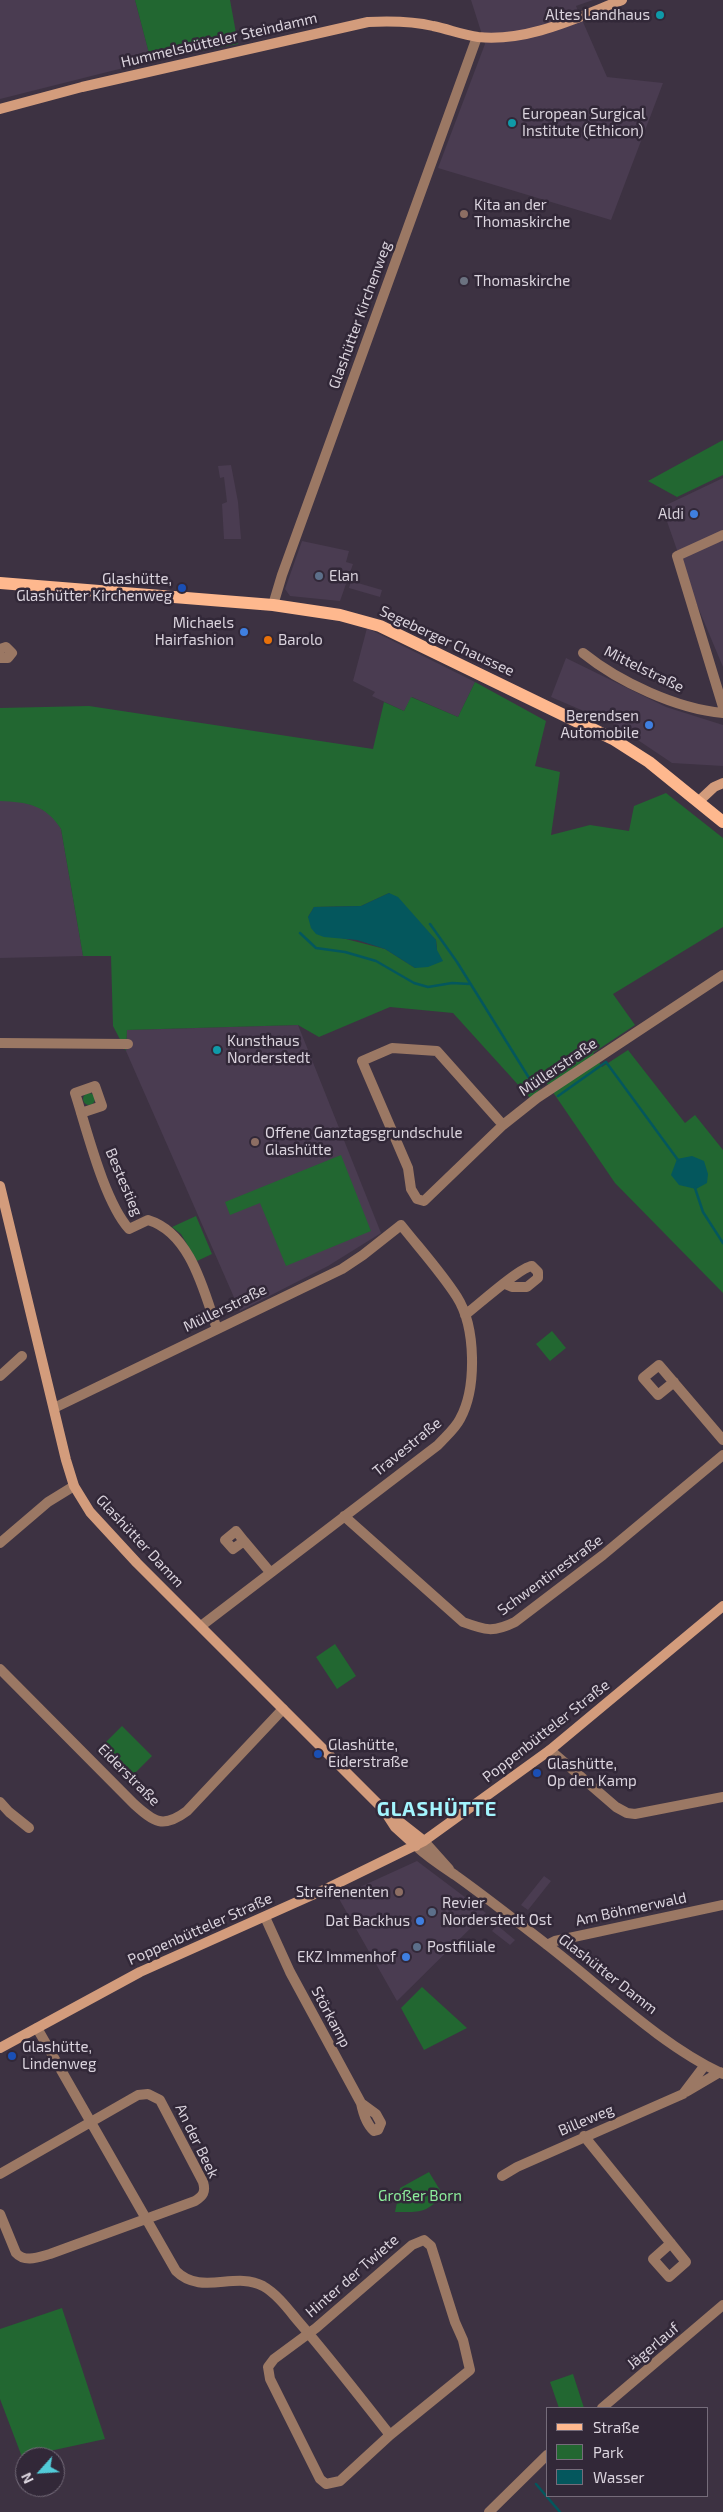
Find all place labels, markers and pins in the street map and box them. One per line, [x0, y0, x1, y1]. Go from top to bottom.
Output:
place label: Altes Landhaus [545, 6, 650, 24]
marker: Altes Landhaus [654, 9, 666, 21]
place label: European Surgical Institute (Ethicon) [522, 105, 645, 140]
marker: European Surgical Institute (Ethicon) [506, 117, 518, 129]
place label: Kita an der Thomaskirche [474, 196, 570, 231]
marker: Kita an der Thomaskirche [458, 208, 470, 220]
place label: Thomaskirche [474, 272, 570, 290]
marker: Thomaskirche [458, 275, 470, 287]
place label: Aldi [658, 505, 684, 523]
marker: Aldi [688, 508, 700, 520]
place label: Elan [329, 567, 359, 585]
place label: Glashütte, Glashütter Kirchenweg [16, 570, 172, 605]
marker: Elan [313, 570, 325, 582]
marker: Glashütte, Glashütter Kirchenweg [176, 582, 188, 594]
place label: Michaels Hairfashion [155, 614, 234, 649]
marker: Michaels Hairfashion [238, 626, 250, 638]
place label: Barolo [278, 631, 323, 649]
marker: Barolo [262, 634, 274, 646]
place label: Berendsen Automobile [560, 707, 639, 742]
marker: Berendsen Automobile [643, 719, 655, 731]
place label: Kunsthaus Norderstedt [227, 1032, 310, 1067]
marker: Kunsthaus Norderstedt [211, 1044, 223, 1056]
place label: Offene Ganztagsgrundschule Glashütte [265, 1124, 463, 1159]
marker: Offene Ganztagsgrundschule Glashütte [249, 1136, 261, 1148]
place label: Glashütte, Eiderstraße [328, 1736, 409, 1771]
marker: Glashütte, Eiderstraße [312, 1748, 324, 1760]
place label: Glashütte, Op den Kamp [547, 1755, 637, 1790]
marker: Glashütte, Op den Kamp [531, 1767, 543, 1779]
place label: Streifenenten [296, 1883, 389, 1901]
marker: Streifenenten [393, 1886, 405, 1898]
place label: Revier Norderstedt Ost [442, 1894, 552, 1929]
marker: Revier Norderstedt Ost [426, 1906, 438, 1918]
place label: Dat Backhus [325, 1912, 410, 1930]
marker: Dat Backhus [414, 1915, 426, 1927]
place label: Postfiliale [427, 1938, 496, 1956]
marker: Postfiliale [411, 1941, 423, 1953]
place label: EKZ Immenhof [297, 1948, 396, 1966]
marker: EKZ Immenhof [400, 1951, 412, 1963]
place label: Glashütte, Lindenweg [22, 2038, 96, 2073]
marker: Glashütte, Lindenweg [6, 2050, 18, 2062]

